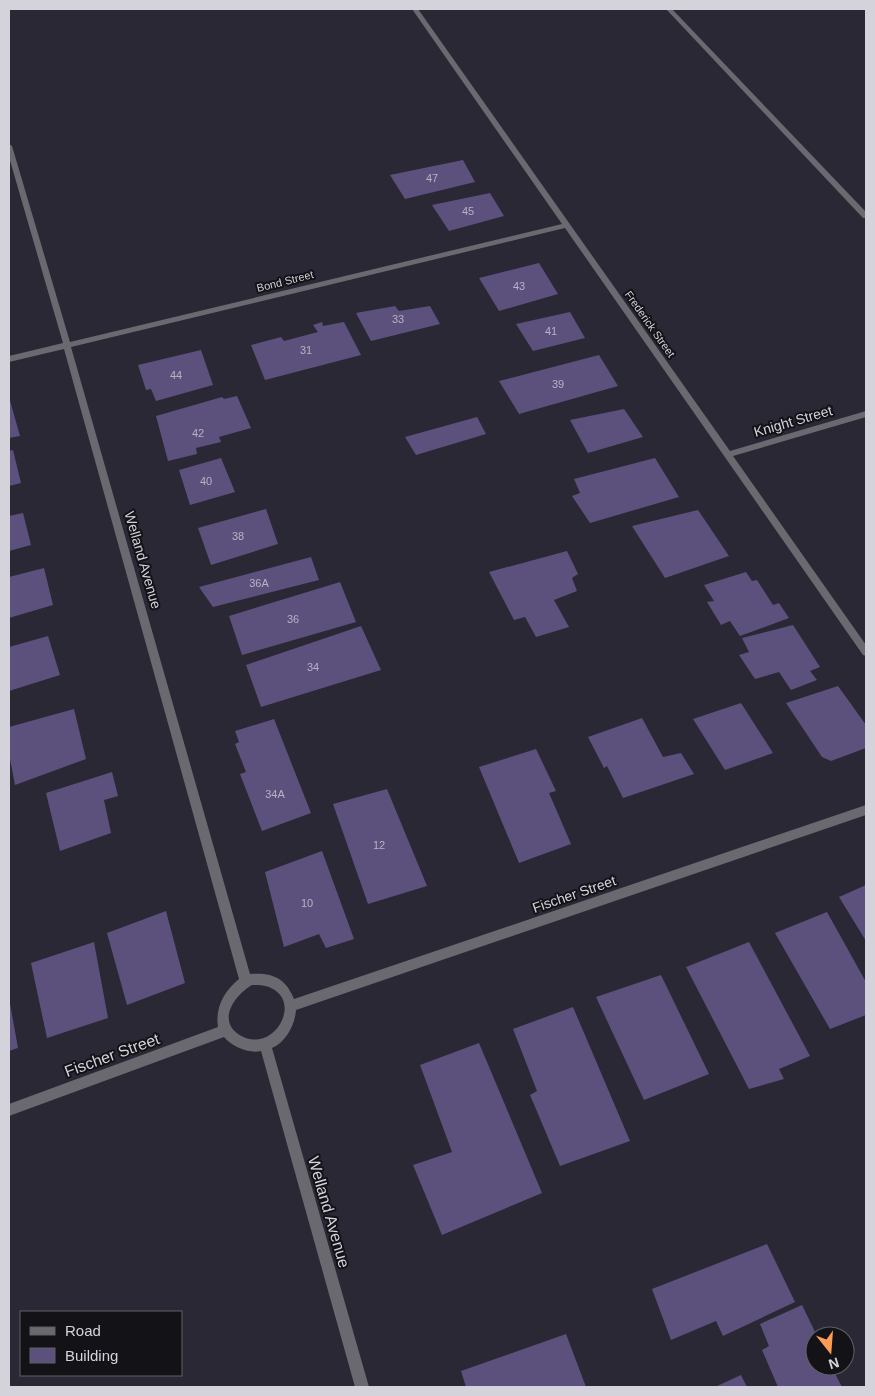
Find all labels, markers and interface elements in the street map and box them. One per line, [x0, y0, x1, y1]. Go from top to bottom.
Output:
house number: 47 [426, 172, 438, 184]
house number: 45 [462, 205, 474, 217]
street label: Bond Street [255, 268, 315, 294]
house number: 43 [513, 280, 525, 292]
street label: Frederick Street [623, 289, 677, 359]
house number: 33 [392, 313, 404, 325]
house number: 41 [545, 325, 557, 337]
house number: 31 [300, 344, 312, 356]
house number: 44 [170, 369, 182, 381]
house number: 39 [552, 378, 564, 390]
street label: Knight Street [752, 402, 834, 440]
house number: 42 [192, 427, 204, 439]
house number: 40 [200, 475, 212, 487]
street label: Welland Avenue [121, 509, 165, 611]
house number: 38 [232, 530, 244, 542]
house number: 36A [249, 577, 269, 589]
house number: 36 [287, 613, 299, 625]
house number: 34 [307, 661, 319, 673]
house number: 34A [265, 788, 285, 800]
house number: 12 [373, 839, 385, 851]
street label: Fischer Street [530, 872, 618, 916]
house number: 10 [301, 897, 313, 909]
street label: Fischer Street [62, 1030, 162, 1080]
street label: Welland Avenue [305, 1154, 353, 1270]
legend [20, 1311, 182, 1376]
text: Road [65, 1322, 101, 1339]
north arrow [805, 1326, 855, 1376]
text: Building [65, 1347, 118, 1364]
text: N [827, 1354, 841, 1373]

